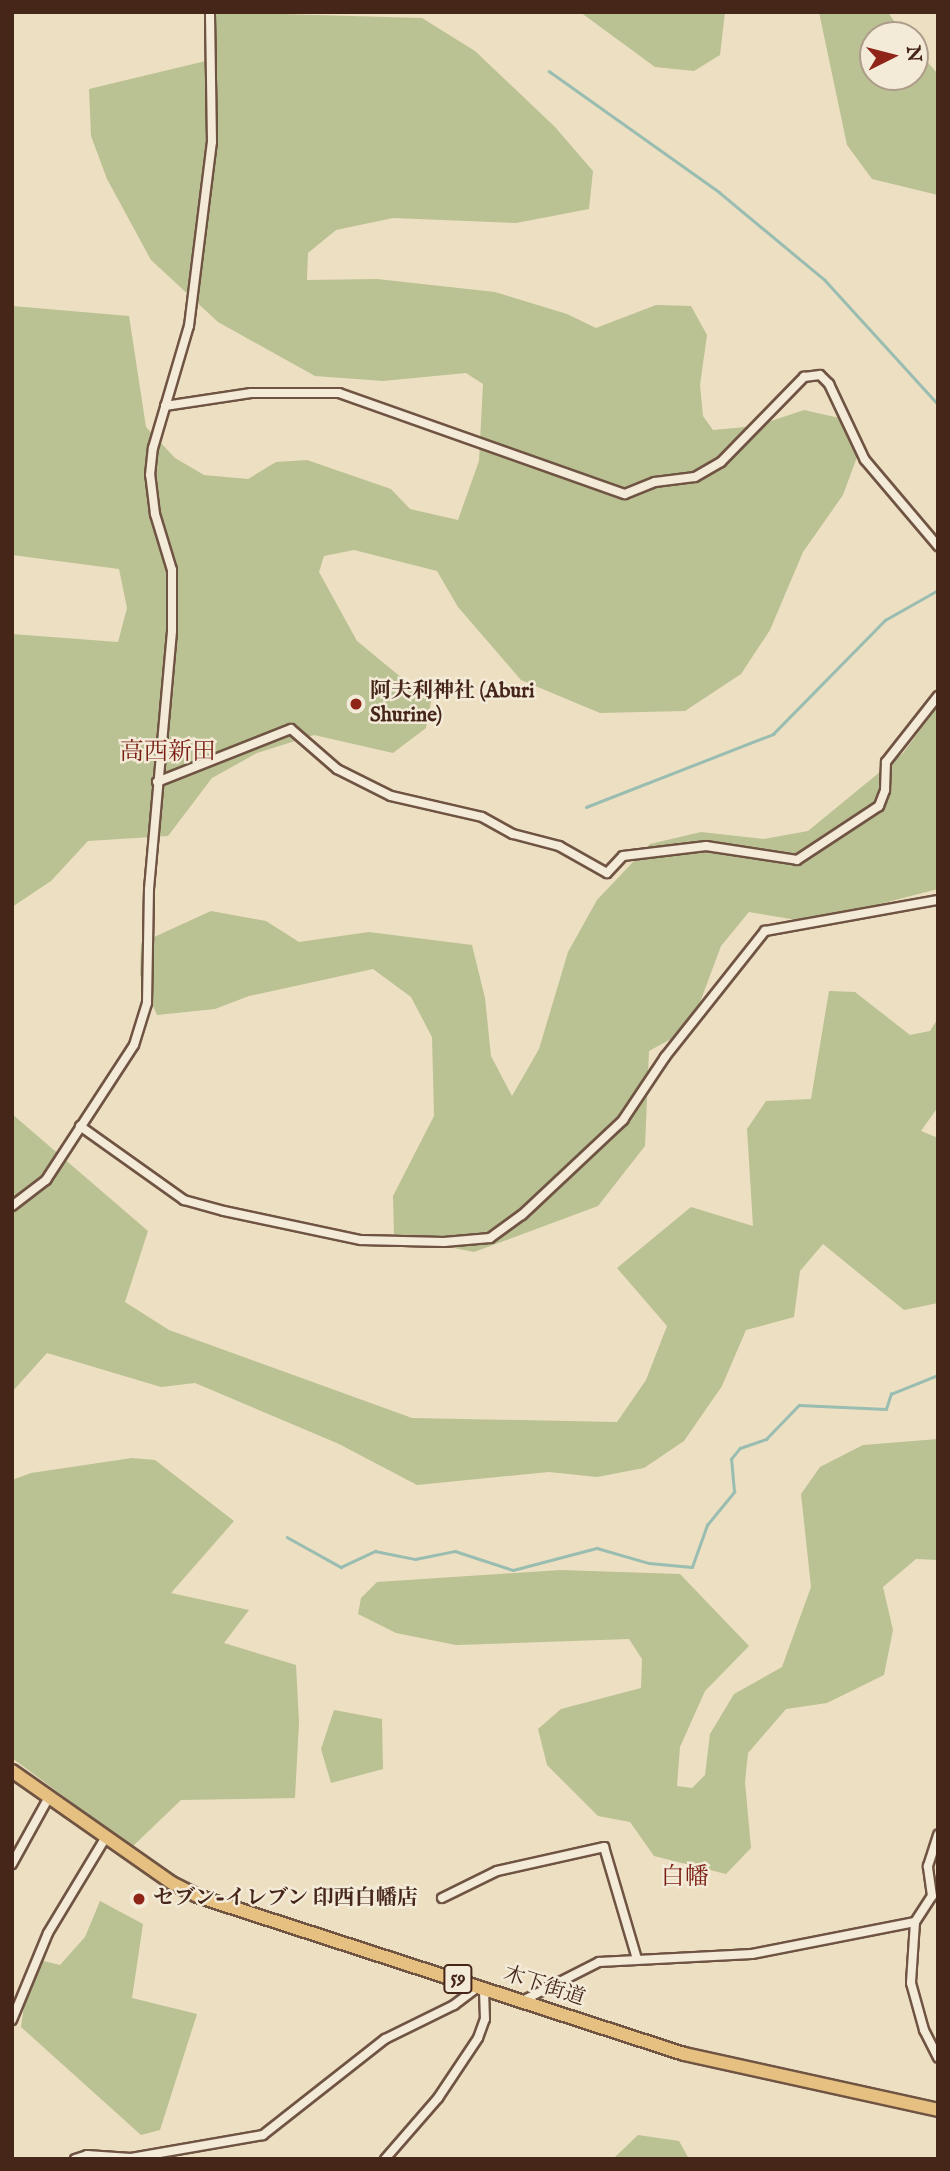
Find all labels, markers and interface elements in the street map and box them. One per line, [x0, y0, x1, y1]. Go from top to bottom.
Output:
north arrow [859, 21, 929, 91]
text: N [900, 45, 926, 63]
place label: 阿夫利神社 (Aburi Shurine) [370, 679, 535, 729]
marker: 阿夫利神社 (Aburi Shurine) [348, 696, 364, 712]
district label: 高西新田 [120, 739, 216, 767]
district label: 白幡 [661, 1864, 709, 1892]
place label: セブン-イレブン 印西白幡店 [153, 1886, 419, 1912]
marker: セブン-イレブン 印西白幡店 [131, 1891, 147, 1907]
street label: 木下街道 [500, 1962, 588, 2012]
road number: 59 [442, 1964, 474, 1994]

